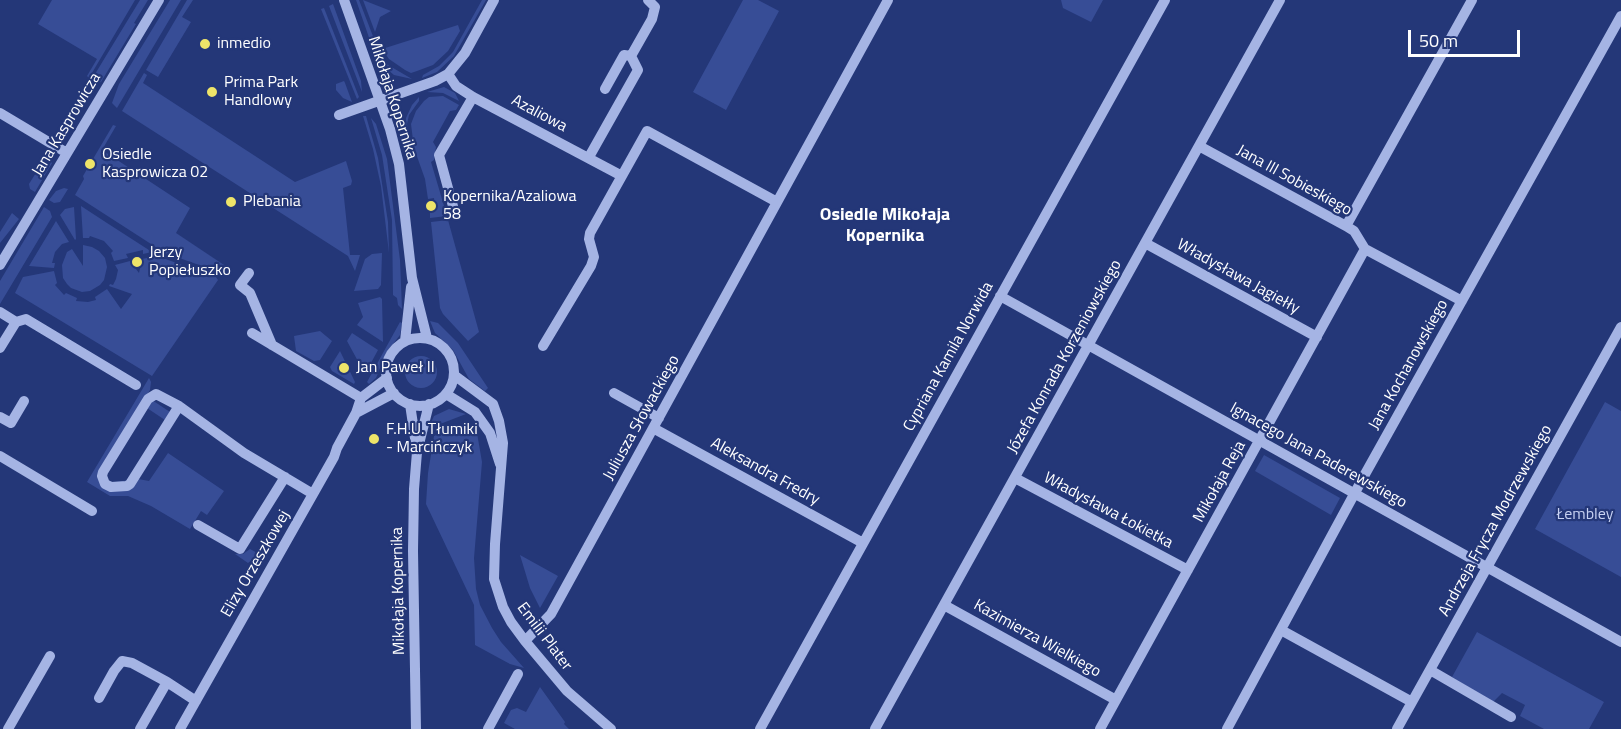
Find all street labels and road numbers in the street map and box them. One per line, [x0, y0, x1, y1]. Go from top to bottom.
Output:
street label: Mikołaja Kopernika [363, 34, 421, 162]
street label: Jana Kasprowicza [29, 70, 105, 180]
street label: Azaliowa [508, 91, 570, 137]
street label: Jana III Sobieskiego [1233, 141, 1355, 221]
street label: Władysława Jagiełły [1173, 235, 1303, 319]
street label: Józefa Konrada Korzeniowskiego [1004, 257, 1126, 457]
street label: Cypriana Kamila Norwida [900, 279, 998, 435]
street label: Jana Kochanowskiego [1365, 296, 1453, 434]
street label: Juliusza Słowackiego [600, 352, 684, 484]
street label: Ignacego Jana Paderewskiego [1226, 399, 1410, 513]
street label: Andrzeja Frycza Modrzewskiego [1435, 422, 1557, 620]
street label: Aleksandra Fredry [707, 434, 823, 510]
street label: Mikołaja Reja [1190, 438, 1250, 526]
street label: Władysława Łokietka [1040, 469, 1176, 553]
street label: Elizy Orzeszkowej [218, 507, 294, 621]
street label: Mikołaja Kopernika [388, 527, 410, 655]
street label: Kazimierza Wielkiego [970, 596, 1104, 682]
street label: Emilii Plater [512, 599, 576, 675]

